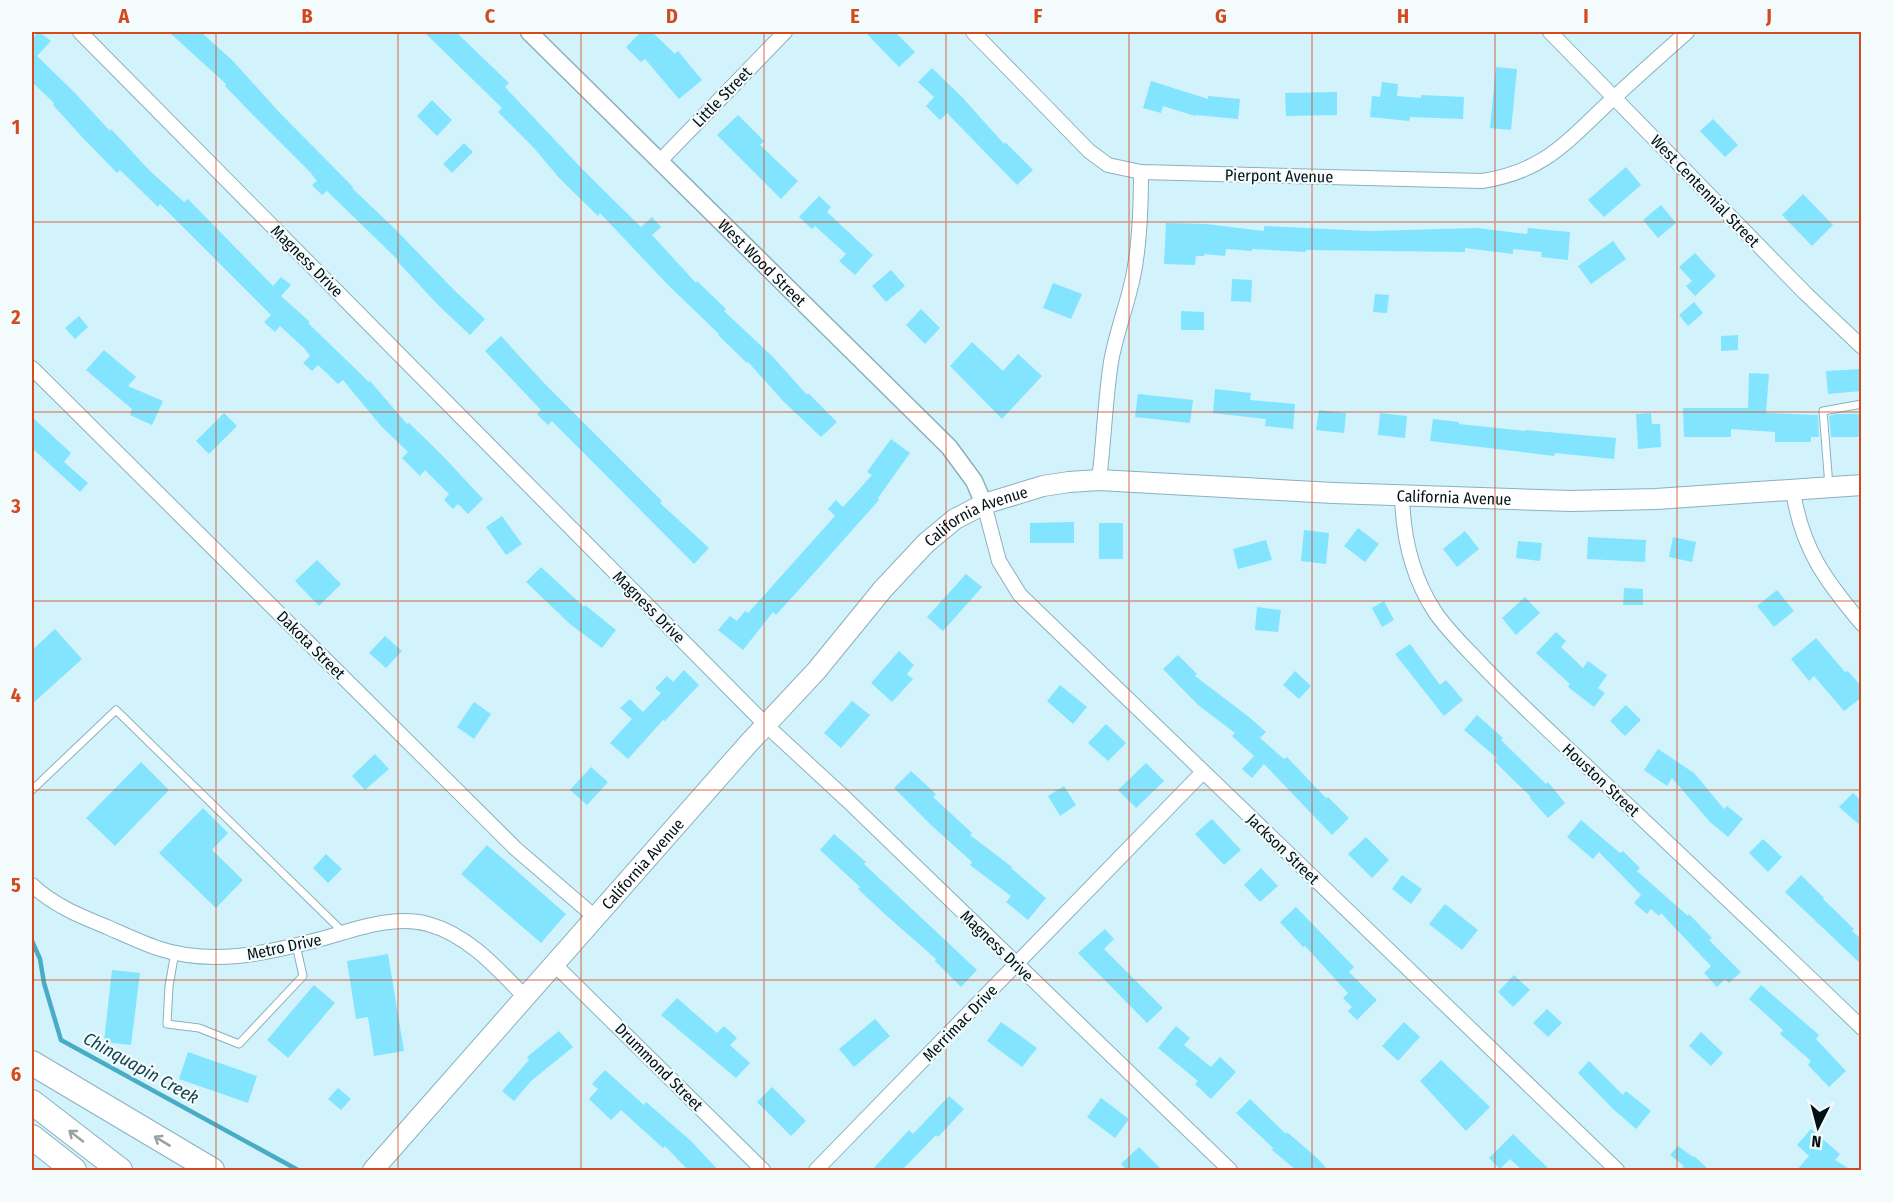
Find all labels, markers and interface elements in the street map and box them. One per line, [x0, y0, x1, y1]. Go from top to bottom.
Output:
text: A [118, 4, 131, 28]
text: B [301, 4, 313, 28]
text: C [485, 4, 496, 28]
text: D [666, 4, 678, 28]
text: E [850, 4, 860, 28]
text: F [1034, 4, 1043, 28]
text: G [1215, 4, 1227, 28]
text: H [1397, 4, 1409, 28]
text: I [1583, 4, 1589, 28]
text: J [1765, 4, 1772, 28]
street label: Little Street [689, 62, 756, 131]
text: 1 [12, 115, 20, 139]
street label: West Centennial Street [1647, 131, 1764, 252]
street label: Pierpont Avenue [1225, 166, 1333, 186]
street label: West Wood Street [714, 215, 811, 311]
street label: Magness Drive [267, 221, 347, 301]
text: 2 [10, 305, 21, 329]
street label: California Avenue [920, 482, 1030, 550]
street label: California Avenue [1396, 486, 1512, 508]
text: 3 [10, 494, 21, 518]
street label: Magness Drive [609, 567, 689, 647]
street label: Dakota Street [273, 607, 350, 684]
text: 4 [11, 683, 21, 707]
street label: Houston Street [1559, 740, 1644, 821]
street label: Jackson Street [1243, 810, 1324, 889]
street label: California Avenue [597, 814, 688, 913]
text: 5 [11, 873, 21, 897]
street label: Magness Drive [957, 906, 1037, 986]
street label: Metro Drive [245, 930, 323, 964]
street label: Merrimac Drive [919, 981, 1001, 1065]
street label: Drummond Street [611, 1019, 707, 1115]
water label: Chinquapin Creek [80, 1027, 203, 1109]
text: 6 [11, 1062, 21, 1086]
north arrow [1788, 1097, 1848, 1157]
one-way arrow [68, 1130, 84, 1143]
text: N [1811, 1131, 1822, 1151]
one-way arrow [154, 1134, 171, 1146]

